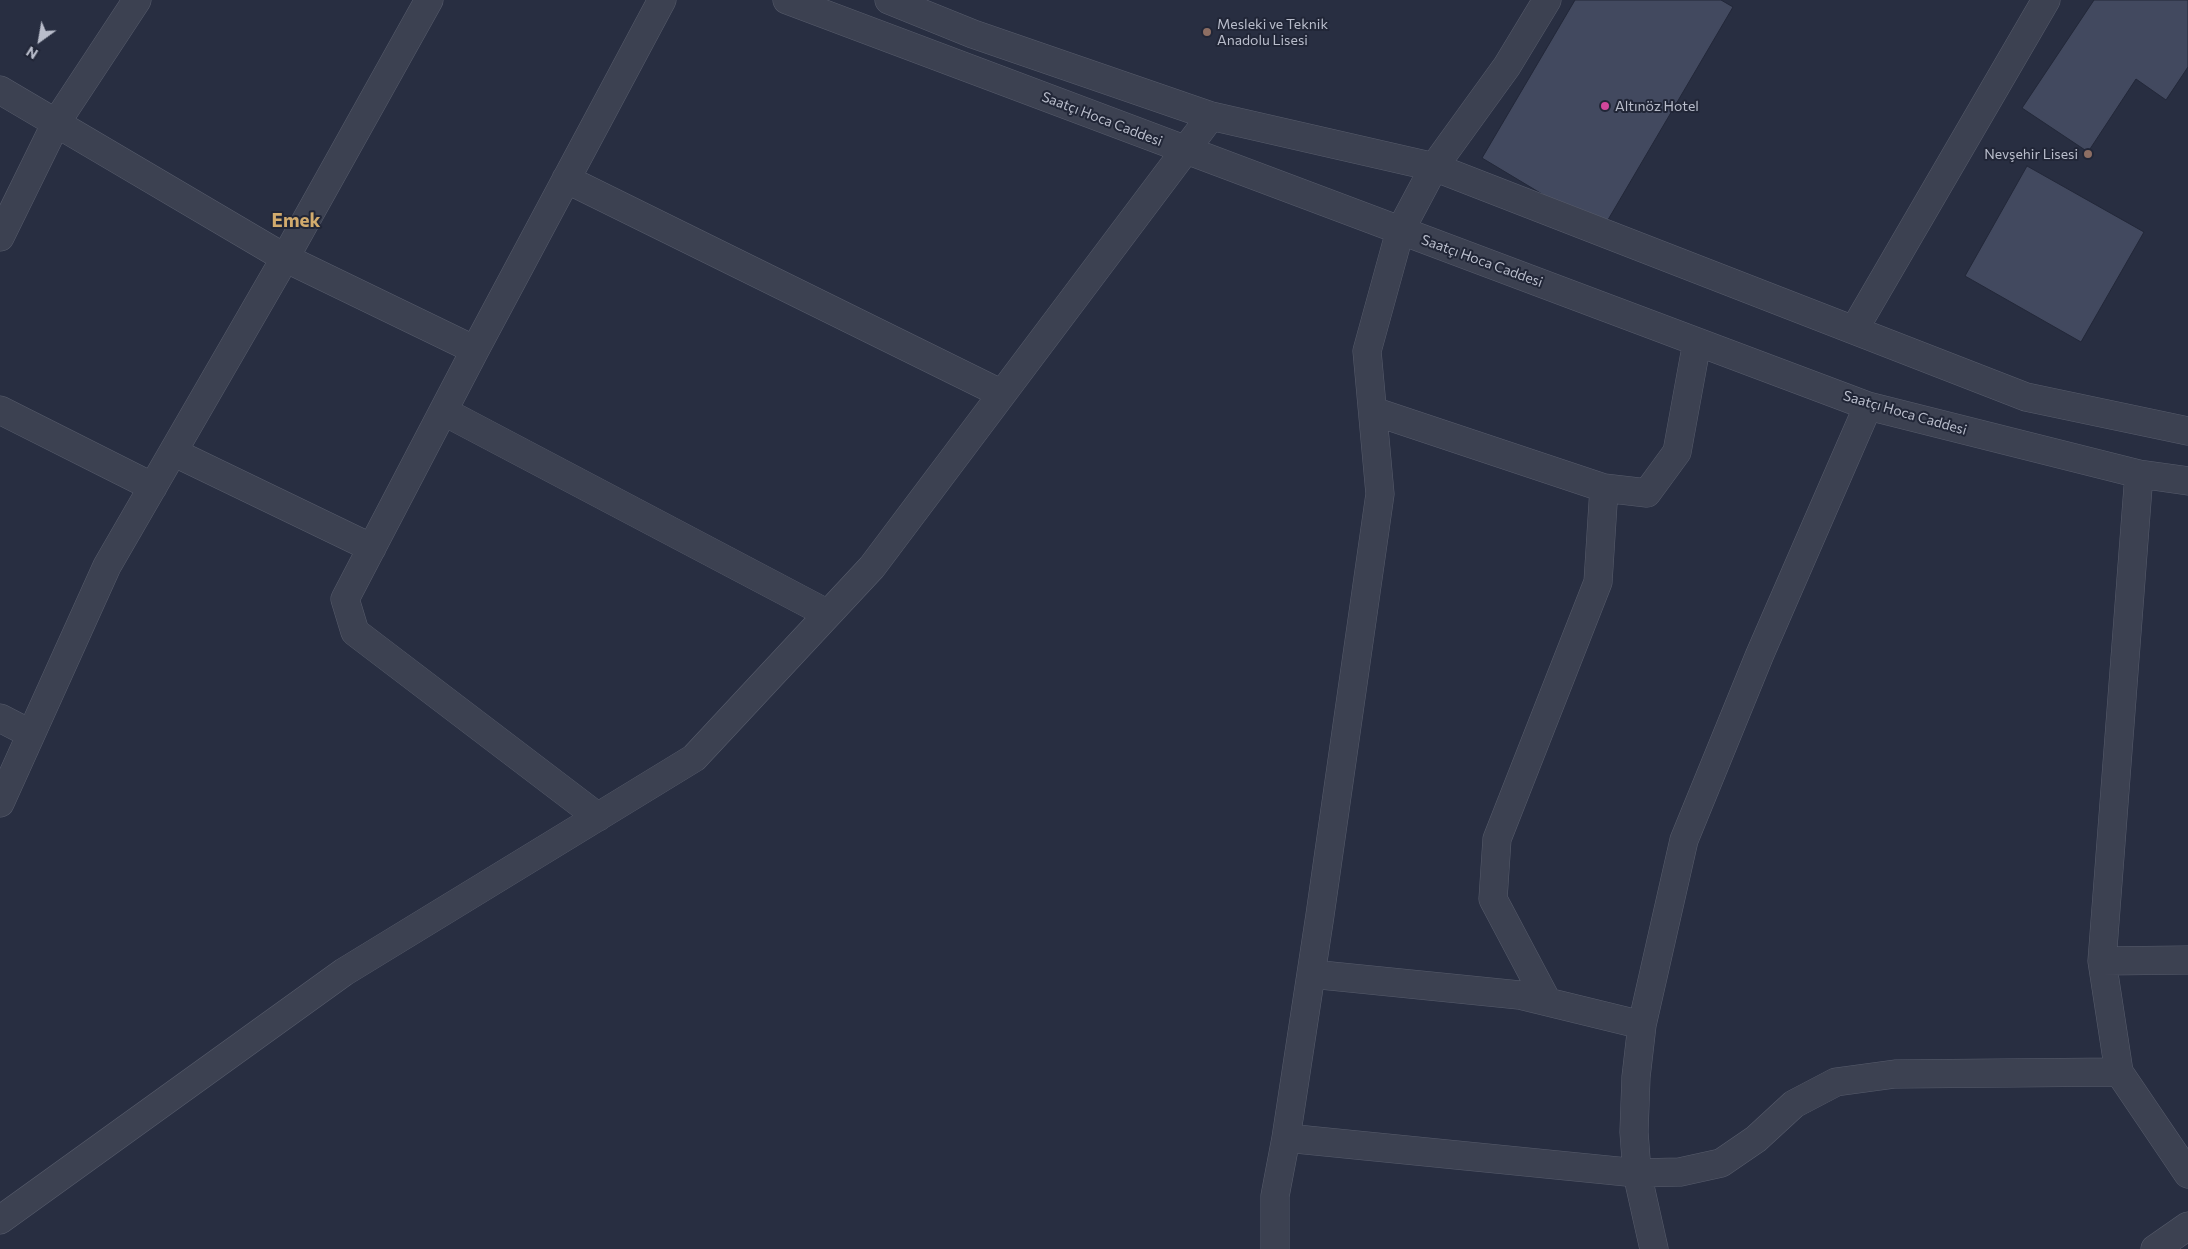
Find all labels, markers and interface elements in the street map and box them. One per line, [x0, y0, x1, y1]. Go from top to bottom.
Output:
north arrow [15, 15, 65, 65]
place label: Mesleki ve Teknik Anadolu Lisesi [1217, 16, 1328, 48]
marker: Mesleki ve Teknik Anadolu Lisesi [1201, 26, 1213, 38]
text: N [23, 43, 41, 63]
street label: Saatçı Hoca Caddesi [1039, 88, 1165, 150]
place label: Altınöz Hotel [1615, 98, 1699, 114]
marker: Altınöz Hotel [1599, 100, 1611, 112]
place label: Nevşehir Lisesi [1984, 146, 2078, 162]
marker: Nevşehir Lisesi [2082, 148, 2094, 160]
district label: Emek [272, 210, 320, 232]
street label: Saatçı Hoca Caddesi [1419, 231, 1545, 291]
street label: Saatçı Hoca Caddesi [1841, 387, 1969, 439]

